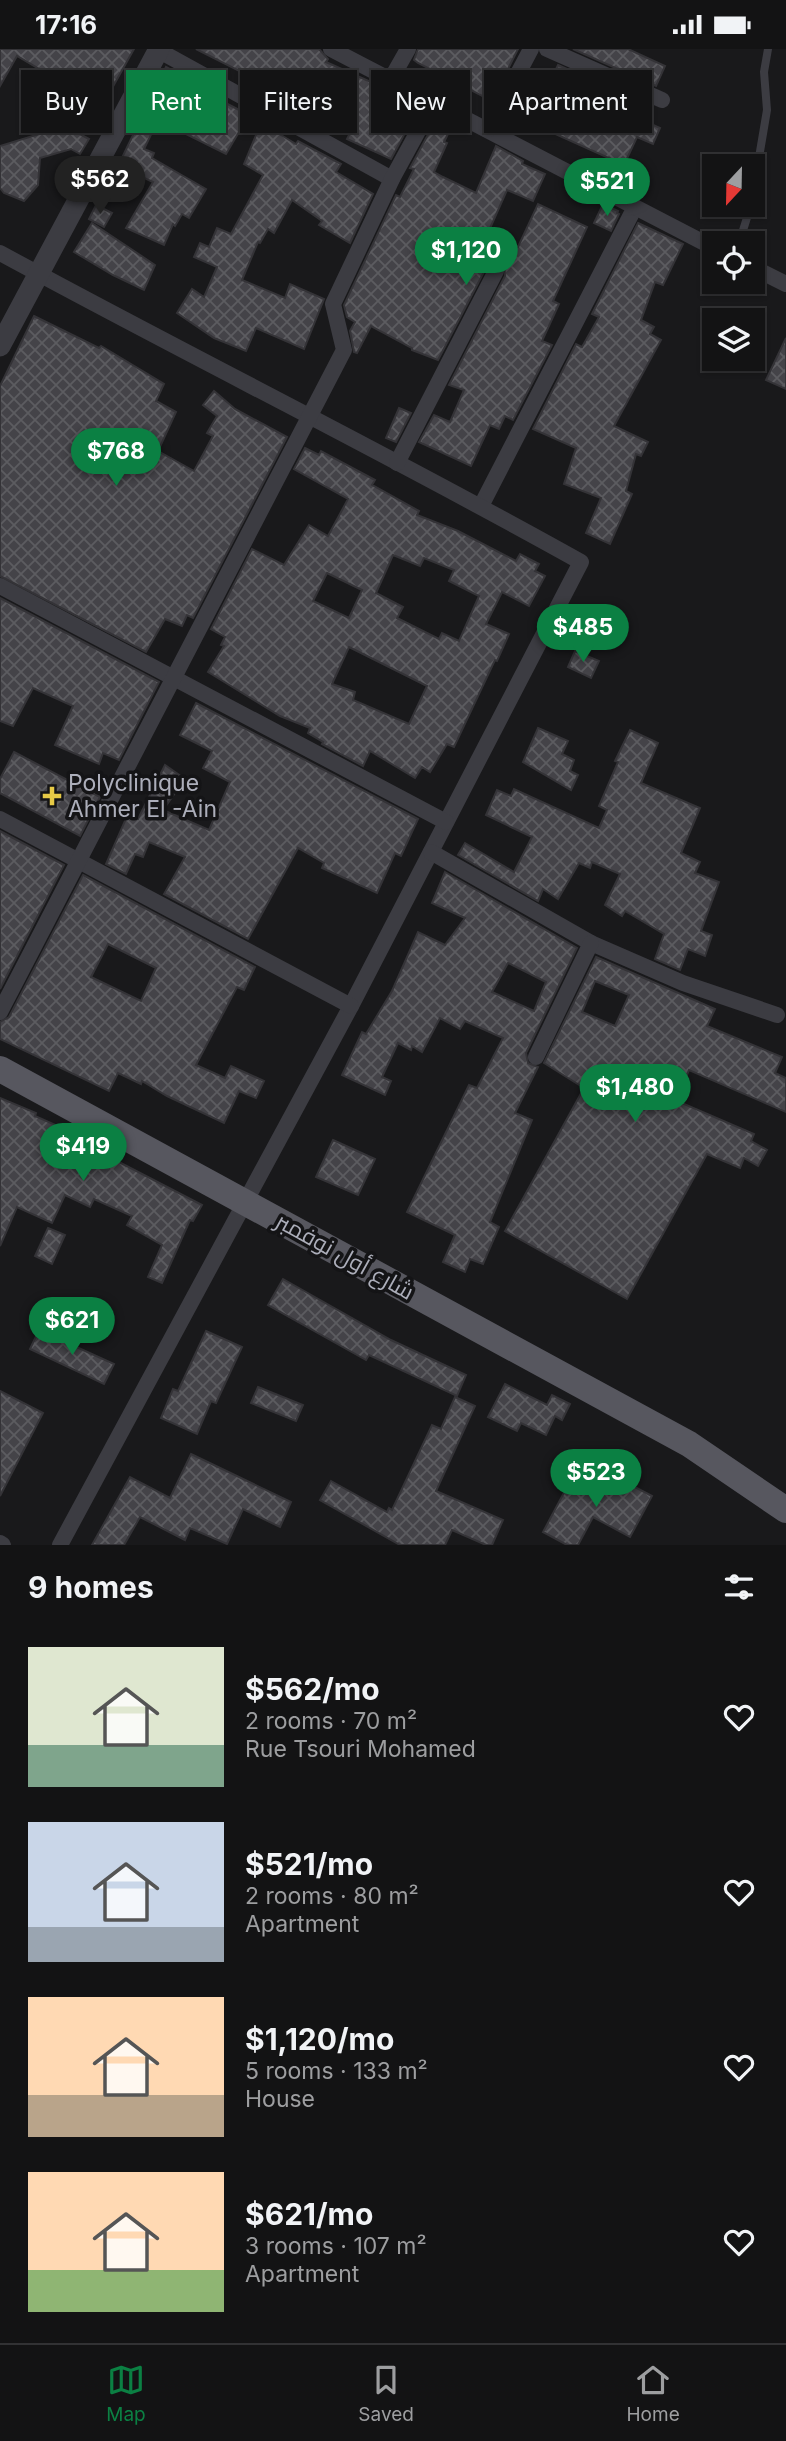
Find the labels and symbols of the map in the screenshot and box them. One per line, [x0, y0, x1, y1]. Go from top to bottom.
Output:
north arrow [702, 154, 765, 217]
pin: $562 [59, 157, 141, 216]
pin: $521 [566, 159, 648, 218]
pin: $1,120 [409, 227, 523, 287]
pin: $768 [75, 429, 157, 488]
pin: $485 [542, 605, 624, 664]
place label: Polyclinique Ahmer El -Ain [68, 769, 217, 823]
marker: Polyclinique Ahmer El -Ain [42, 786, 62, 806]
pin: $1,480 [578, 1065, 692, 1124]
pin: $419 [42, 1123, 124, 1183]
street label: شارع أول نوفمبر [268, 1205, 420, 1307]
pin: $621 [31, 1297, 113, 1357]
pin: $523 [555, 1449, 637, 1509]

